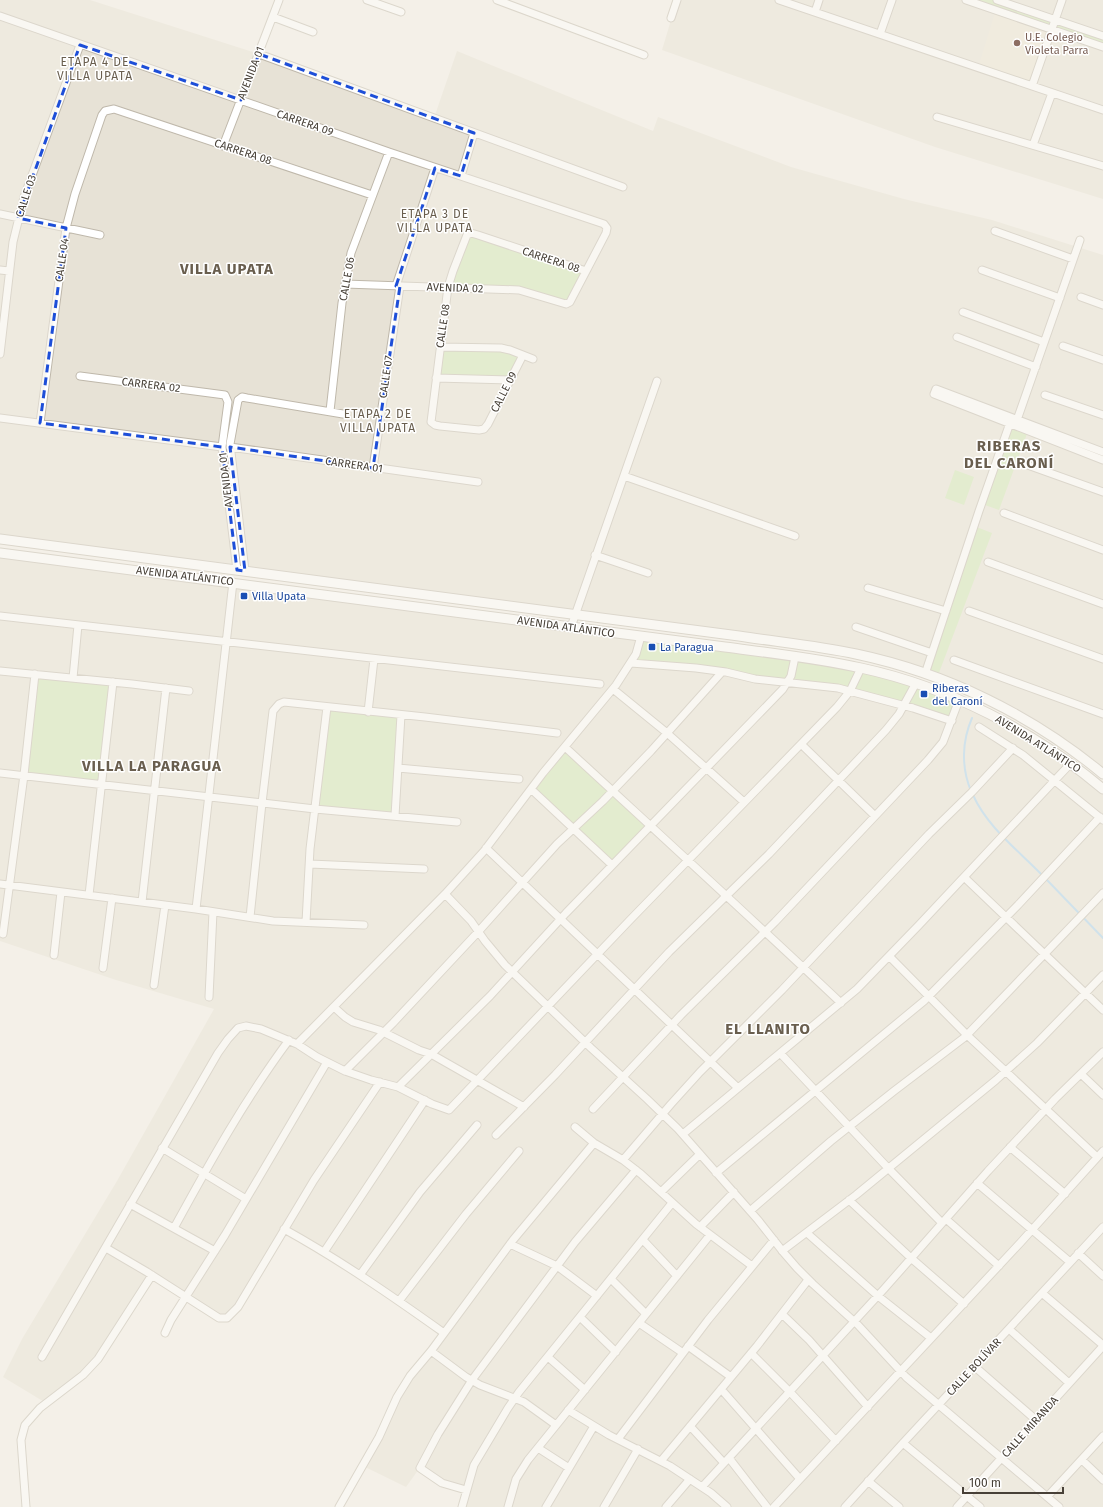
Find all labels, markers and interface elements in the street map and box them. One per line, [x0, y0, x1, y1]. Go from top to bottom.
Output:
place label: U.E. Colegio Violeta Parra [1025, 31, 1088, 57]
marker: U.E. Colegio Violeta Parra [1012, 38, 1022, 48]
street label: AVENIDA 01 [235, 45, 267, 101]
district label: ETAPA 4 DE VILLA UPATA [57, 55, 133, 83]
street label: CARRERA 09 [275, 107, 335, 139]
street label: CARRERA 08 [213, 137, 273, 167]
street label: CALLE 03 [13, 173, 39, 219]
district label: ETAPA 3 DE VILLA UPATA [397, 207, 473, 235]
street label: CALLE 04 [52, 237, 72, 283]
street label: CARRERA 08 [521, 245, 581, 275]
street label: CALLE 06 [337, 256, 357, 302]
district label: VILLA UPATA [179, 260, 274, 278]
street label: AVENIDA 02 [427, 281, 483, 295]
street label: CALLE 08 [433, 303, 453, 349]
street label: CALLE 07 [377, 355, 395, 399]
street label: CALLE 09 [488, 369, 520, 415]
street label: CARRERA 02 [121, 375, 181, 395]
district label: ETAPA 2 DE VILLA UPATA [340, 407, 416, 435]
district label: RIBERAS DEL CARONÍ [964, 437, 1054, 472]
street label: AVENIDA 01 [216, 452, 236, 508]
street label: CARRERA 01 [324, 455, 384, 475]
street label: AVENIDA ATLÁNTICO [135, 563, 235, 588]
place label: Villa Upata [252, 590, 306, 603]
marker: Villa Upata [239, 591, 249, 601]
street label: AVENIDA ATLÁNTICO [516, 613, 616, 640]
place label: La Paragua [660, 641, 714, 654]
marker: La Paragua [647, 642, 657, 652]
place label: Riberas del Caroní [932, 682, 983, 708]
marker: Riberas del Caroní [919, 689, 929, 699]
street label: AVENIDA ATLÁNTICO [993, 712, 1084, 776]
district label: VILLA LA PARAGUA [81, 757, 222, 775]
district label: EL LLANITO [725, 1020, 811, 1038]
street label: CALLE BOLÍVAR [943, 1335, 1004, 1399]
street label: CALLE MIRANDA [999, 1393, 1061, 1460]
scale bar [963, 1469, 1063, 1495]
text: 100 m [969, 1476, 1001, 1490]

